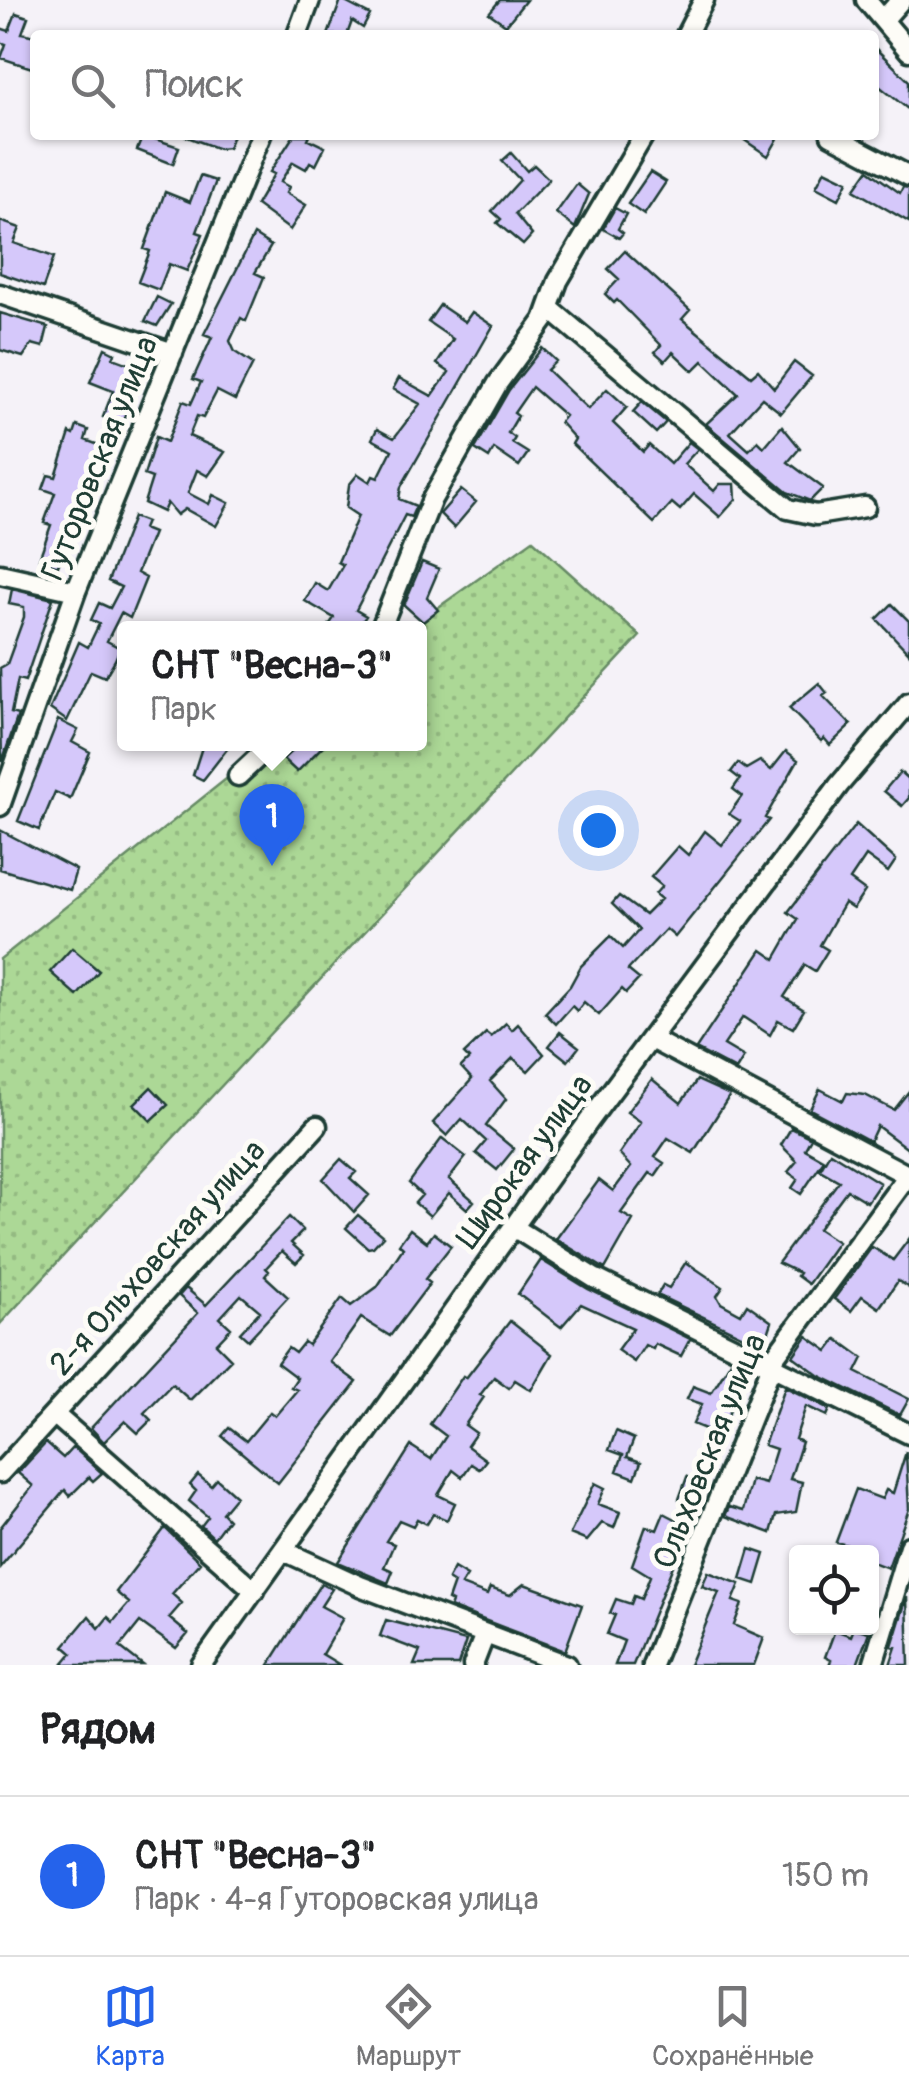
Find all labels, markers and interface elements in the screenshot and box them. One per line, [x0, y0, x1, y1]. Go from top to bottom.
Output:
search box [30, 30, 879, 140]
icon: search [65, 58, 120, 113]
text: Поиск [145, 61, 244, 109]
street label: Гуторовская улица [33, 331, 167, 586]
popup [117, 621, 427, 751]
text: СНТ "Весна-3" [151, 642, 393, 690]
text: Парк [151, 690, 217, 730]
pin: 1 [240, 784, 304, 866]
your location [573, 805, 624, 856]
street label: Широкая улица [448, 1067, 601, 1257]
street label: 2-я Ольховская улица [41, 1131, 274, 1384]
street label: Ольховская улица [645, 1328, 775, 1575]
map controls [789, 1545, 879, 1635]
button: locate [789, 1545, 879, 1635]
text: Рядом [40, 1704, 156, 1756]
text: СНТ "Весна-3" [135, 1832, 376, 1880]
text: 1 [66, 1856, 79, 1896]
text: 150 m [782, 1856, 869, 1896]
text: Парк · 4-я Гуторовская улица [135, 1880, 539, 1920]
tab: Карта [95, 1979, 165, 2074]
tab: Маршрут [356, 1979, 461, 2074]
tab: Сохранённые [652, 1979, 814, 2074]

